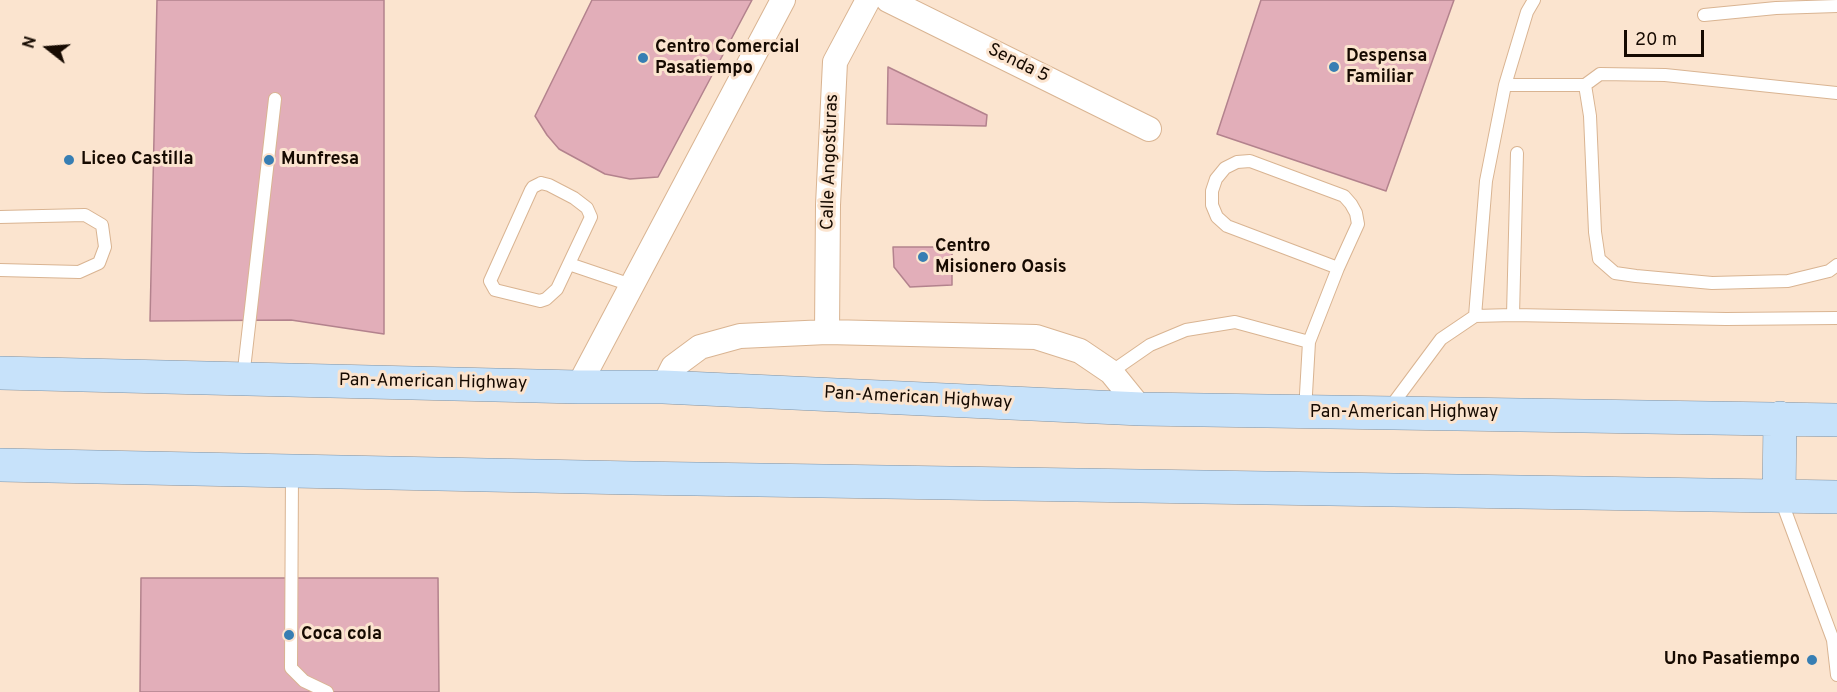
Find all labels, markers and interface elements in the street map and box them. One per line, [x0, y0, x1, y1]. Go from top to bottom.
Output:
north arrow [18, 18, 78, 78]
scale bar [1627, 18, 1706, 56]
text: 20 m [1635, 29, 1677, 52]
text: N [20, 34, 42, 51]
place label: Centro Comercial Pasatiempo [655, 37, 800, 80]
street label: Senda 5 [984, 40, 1052, 88]
place label: Despensa Familiar [1346, 46, 1427, 88]
marker: Centro Comercial Pasatiempo [636, 51, 650, 65]
marker: Despensa Familiar [1327, 60, 1341, 74]
street label: Calle Angosturas [818, 93, 844, 231]
place label: Liceo Castilla [81, 149, 193, 171]
place label: Munfresa [281, 149, 359, 171]
marker: Liceo Castilla [62, 153, 76, 167]
marker: Munfresa [262, 153, 276, 167]
place label: Centro Misionero Oasis [935, 236, 1067, 278]
marker: Centro Misionero Oasis [916, 250, 930, 264]
street label: Pan-American Highway [339, 371, 527, 395]
street label: Pan-American Highway [823, 383, 1013, 415]
street label: Pan-American Highway [1310, 402, 1498, 424]
place label: Coca cola [301, 624, 382, 646]
marker: Coca cola [282, 628, 296, 642]
place label: Uno Pasatiempo [1664, 649, 1800, 671]
marker: Uno Pasatiempo [1805, 653, 1819, 667]

